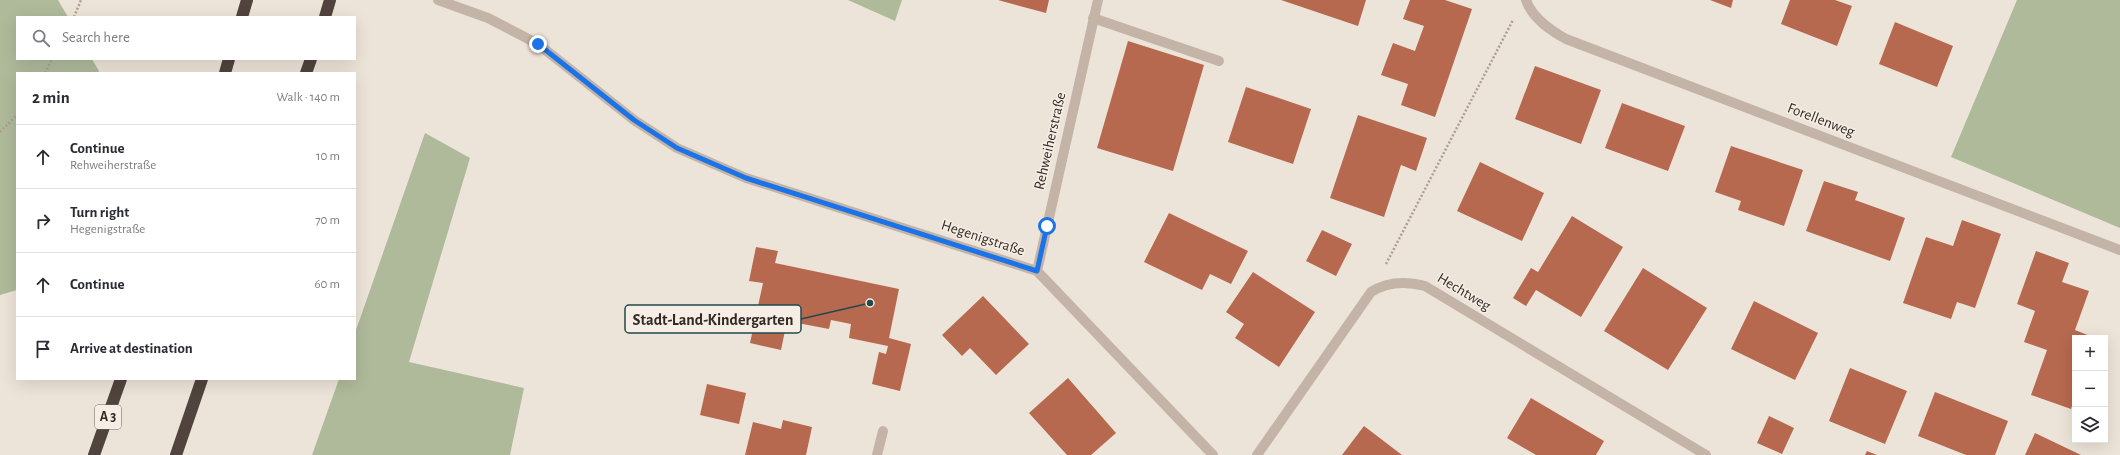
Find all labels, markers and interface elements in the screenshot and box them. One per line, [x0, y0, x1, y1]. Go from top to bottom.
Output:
search box [16, 16, 356, 60]
icon: search [30, 27, 52, 49]
text: Search here [62, 30, 130, 45]
route end [529, 35, 547, 53]
text: 2 min [32, 89, 70, 106]
text: Walk · 140 m [277, 91, 340, 104]
street label: Rehweiherstraße [1032, 91, 1069, 191]
street label: Forellenweg [1785, 100, 1857, 140]
text: Continue [70, 141, 125, 156]
icon: ahead [32, 146, 54, 168]
text: 10 m [316, 150, 340, 163]
text: Rehweiherstraße [70, 159, 156, 172]
text: Turn right [70, 205, 129, 220]
icon: right [32, 210, 54, 232]
text: 70 m [315, 214, 340, 227]
street label: Hegenigstraße [939, 217, 1027, 259]
route start [1038, 217, 1056, 235]
text: Hegenigstraße [70, 223, 145, 236]
street label: Hechtweg [1435, 270, 1494, 314]
icon: ahead [32, 274, 54, 296]
text: Continue [70, 277, 125, 292]
text: 60 m [314, 278, 340, 291]
callout: Stadt-Land-Kindergarten [625, 305, 801, 333]
text: Stadt-Land-Kindergarten [633, 312, 793, 328]
map controls [2072, 335, 2108, 443]
button: + [2072, 335, 2108, 371]
icon: arrive [32, 338, 54, 360]
text: Arrive at destination [70, 341, 193, 356]
button: − [2072, 371, 2108, 407]
road number: A 3 [95, 405, 121, 429]
button: layers [2072, 407, 2108, 443]

